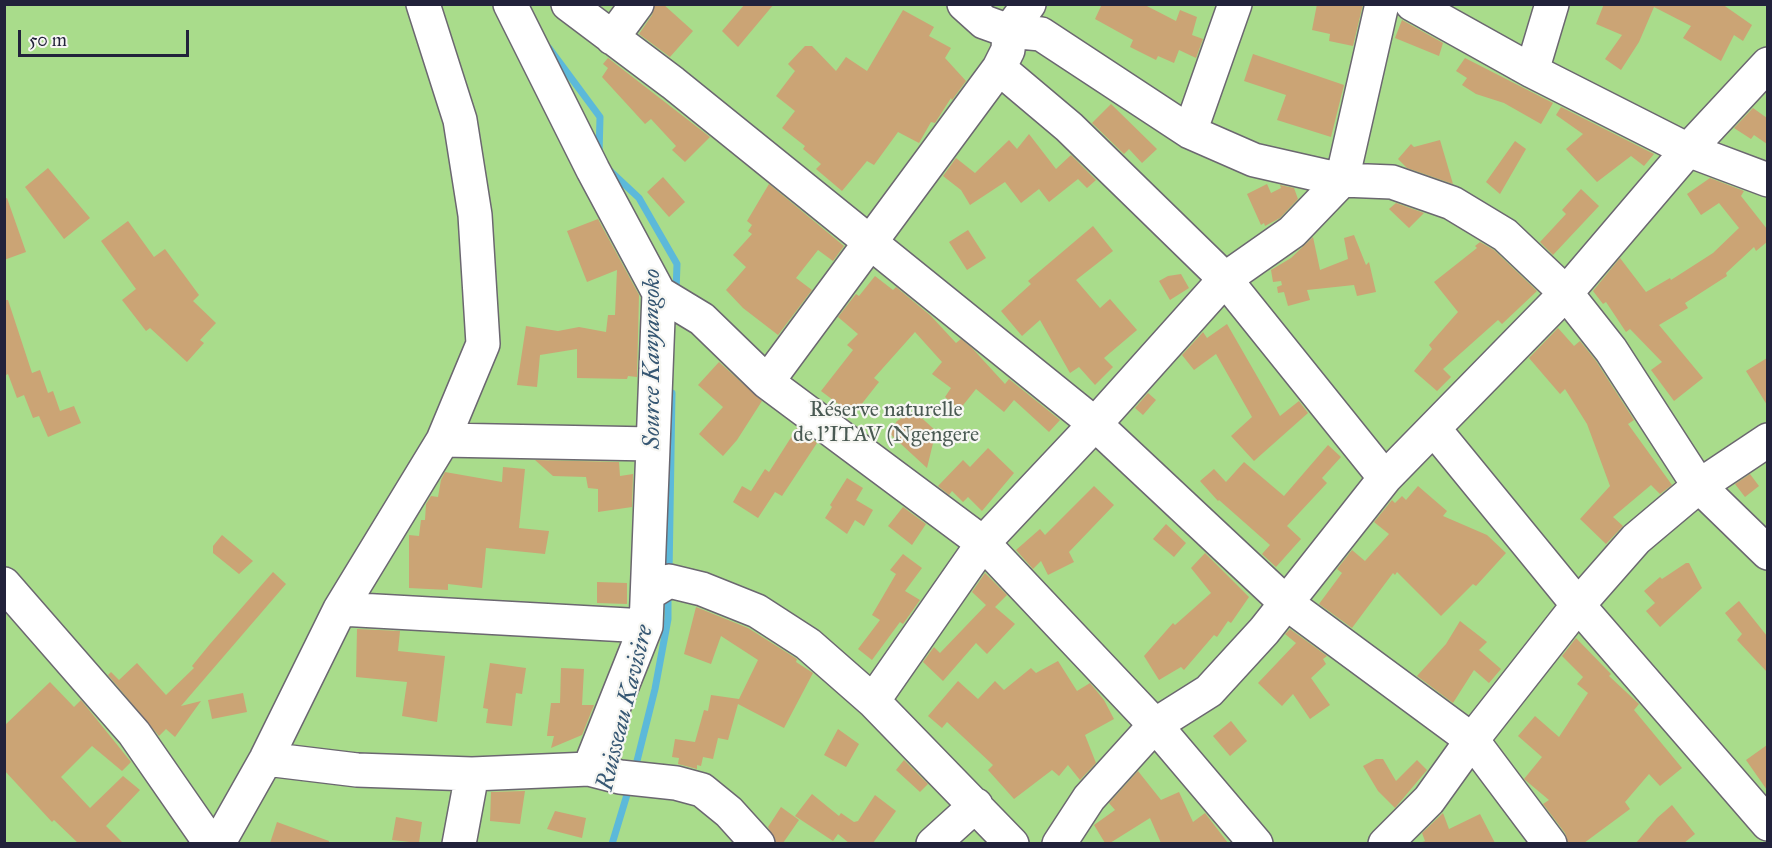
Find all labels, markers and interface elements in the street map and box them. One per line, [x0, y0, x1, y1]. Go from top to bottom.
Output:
scale bar [21, 18, 192, 56]
text: 50 m [29, 29, 67, 51]
water label: Source Kanyangoko [639, 269, 667, 449]
park label: Réserve naturelle de l'ITAV (Ngengere [793, 398, 979, 450]
water label: Ruisseau Kavisire [592, 622, 660, 794]

